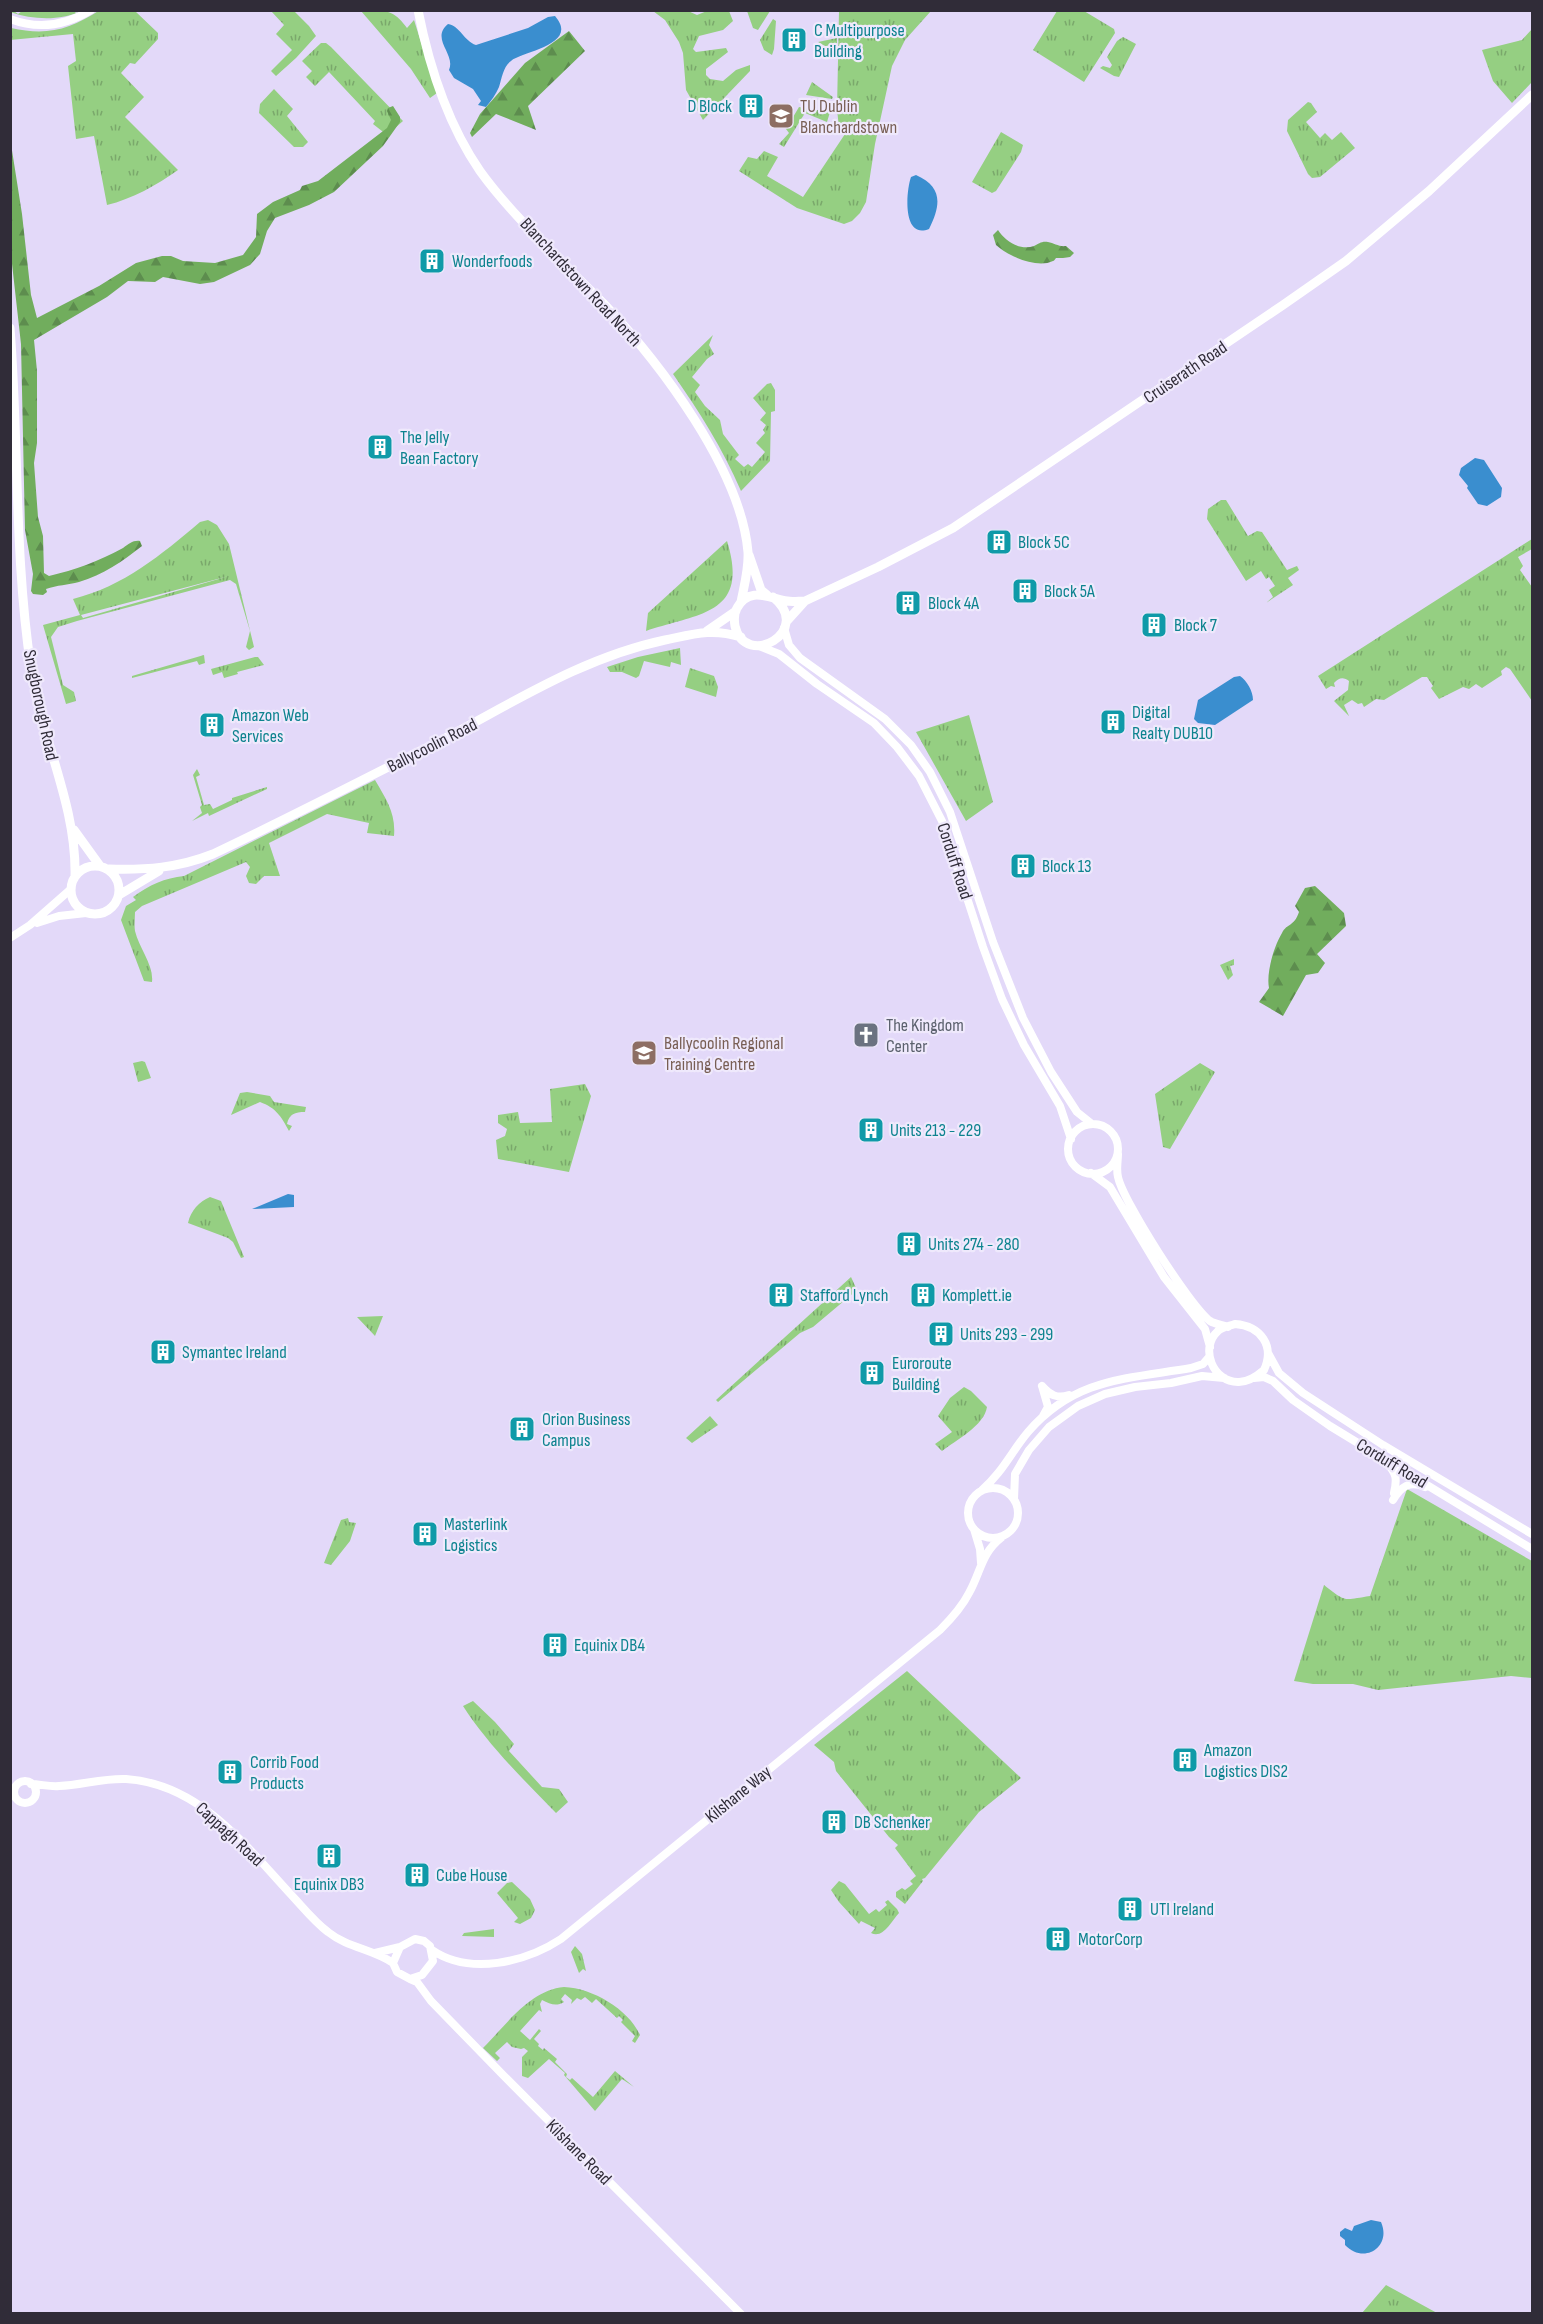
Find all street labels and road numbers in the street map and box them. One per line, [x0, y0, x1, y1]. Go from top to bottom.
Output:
street label: Blanchardstown Road North [516, 214, 646, 351]
street label: Cruiserath Road [1140, 337, 1231, 408]
street label: Snugborough Road [19, 648, 62, 762]
street label: Ballycoolin Road [384, 714, 481, 777]
street label: Corduff Road [932, 820, 977, 902]
street label: Corduff Road [1352, 1434, 1431, 1493]
street label: Kilshane Way [701, 1761, 776, 1827]
street label: Cappagh Road [191, 1798, 268, 1871]
street label: Kilshane Road [542, 2115, 616, 2189]

